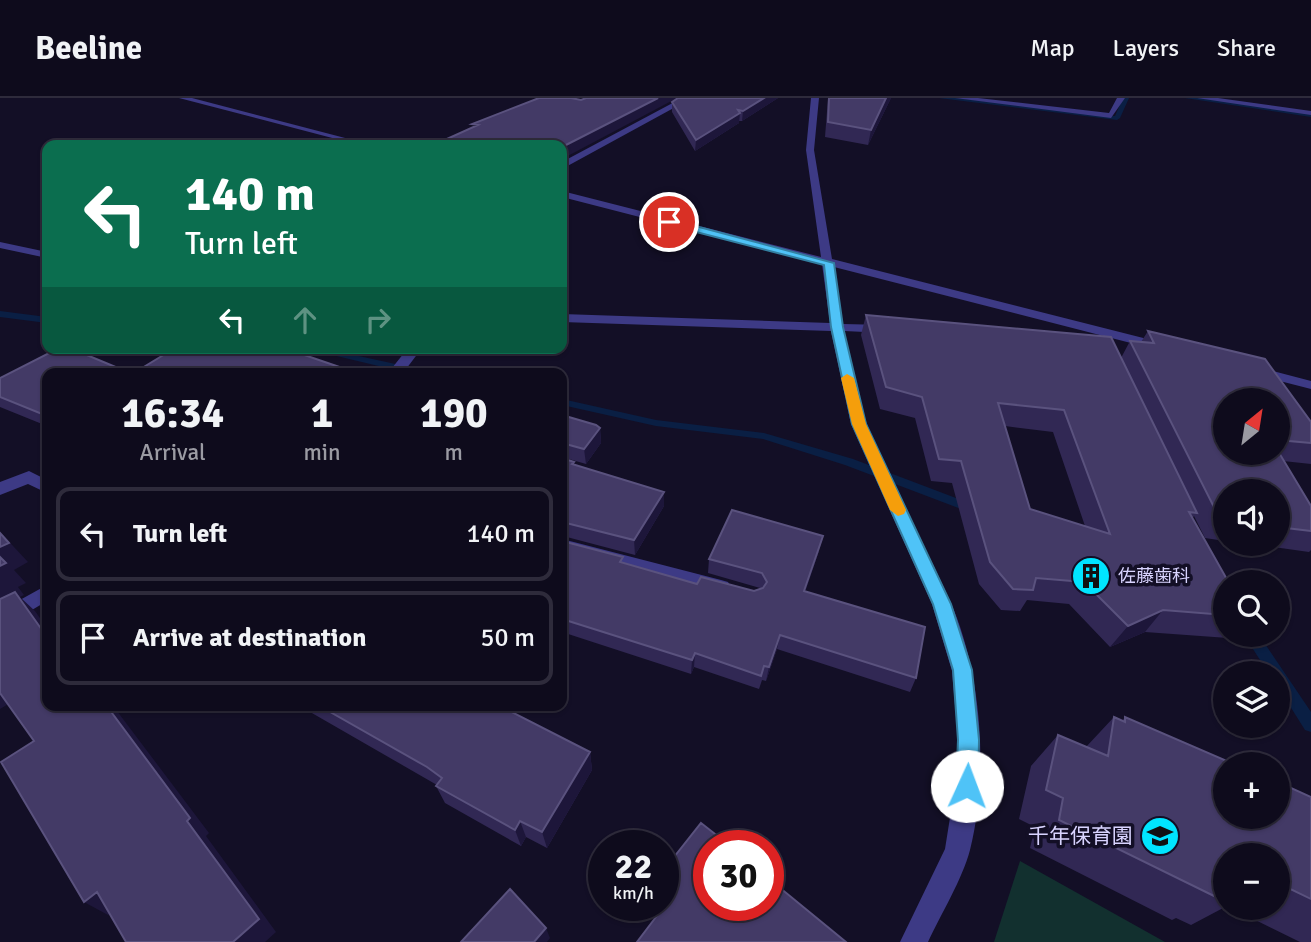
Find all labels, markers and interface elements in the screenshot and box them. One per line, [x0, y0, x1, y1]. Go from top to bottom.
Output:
text: Beeline [35, 28, 142, 69]
text: Map [1030, 33, 1075, 63]
text: Layers [1113, 33, 1179, 63]
text: Share [1217, 33, 1276, 63]
text: 140 m [185, 164, 315, 224]
icon: left [70, 168, 161, 259]
pin [639, 192, 699, 252]
icon: arrive [650, 203, 688, 241]
text: Turn left [185, 224, 298, 263]
icon: left [213, 301, 251, 339]
icon: ahead [286, 301, 324, 339]
icon: right [359, 301, 397, 339]
text: 16:34 [121, 388, 224, 439]
text: 1 [311, 388, 333, 439]
text: 190 [420, 388, 488, 439]
north arrow [1213, 388, 1290, 466]
map controls [1213, 388, 1290, 920]
text: Arrival [140, 438, 206, 467]
text: min [303, 438, 341, 467]
text: m [445, 438, 463, 467]
button: sound [1213, 479, 1290, 556]
icon: left [74, 515, 112, 553]
text: Turn left [133, 518, 227, 550]
text: 140 m [466, 518, 535, 550]
building icon: 佐藤歯科 [1070, 555, 1112, 597]
place label: 佐藤歯科 [1118, 565, 1190, 587]
button: search [1213, 570, 1290, 647]
icon: arrive [74, 619, 112, 657]
text: Arrive at destination [133, 622, 366, 654]
text: 50 m [480, 622, 535, 654]
button: layers [1213, 661, 1290, 738]
position arrow [930, 749, 1004, 823]
button: + [1213, 752, 1290, 829]
school or university icon: 千年保育園 [1139, 815, 1181, 857]
place label: 千年保育園 [1028, 823, 1133, 849]
speed limit sign: 30 [693, 830, 784, 921]
button: − [1213, 843, 1290, 920]
text: 22 [615, 845, 652, 888]
text: km/h [613, 882, 654, 904]

